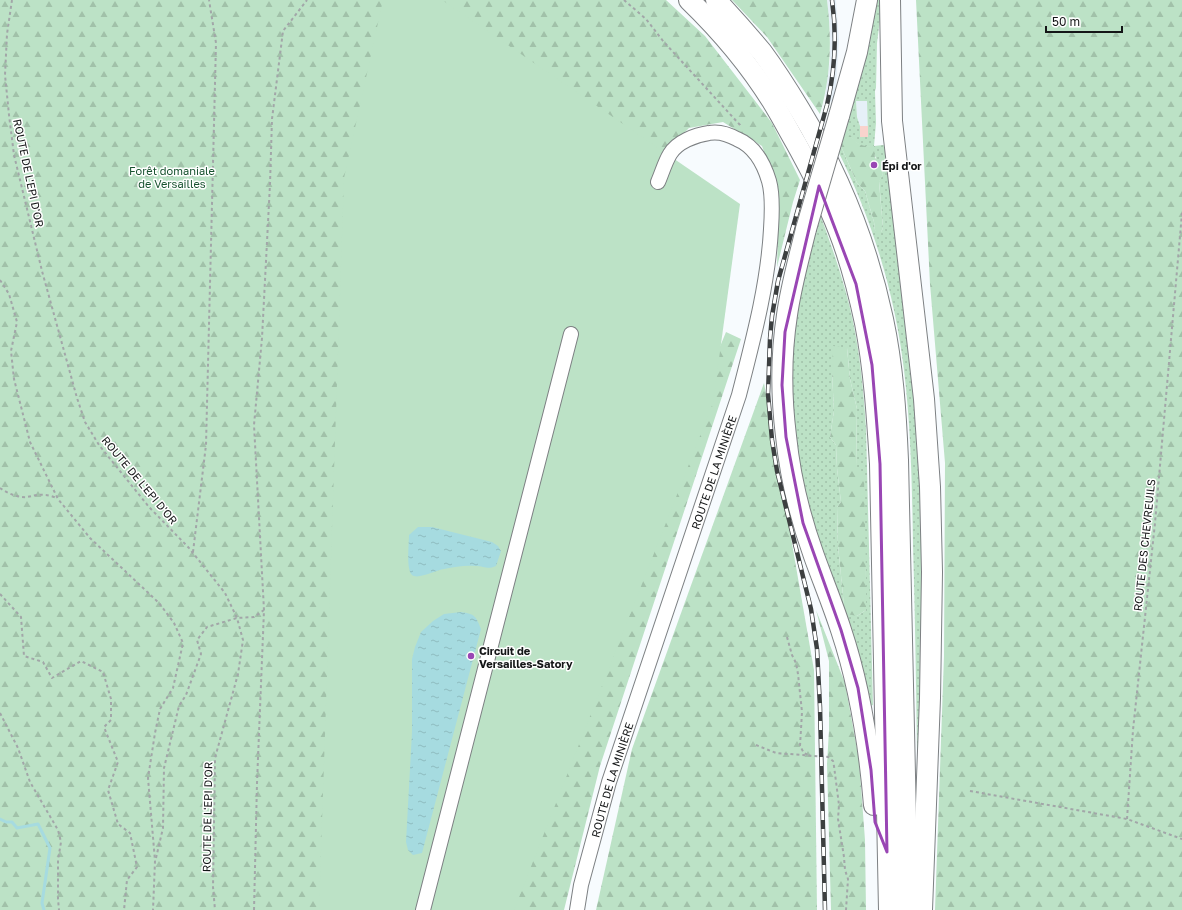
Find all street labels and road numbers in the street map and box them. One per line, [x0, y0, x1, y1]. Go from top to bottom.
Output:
street label: ROUTE DE L'EPI D'OR [11, 118, 47, 228]
street label: ROUTE DE LA MINIÈRE [688, 413, 738, 531]
street label: ROUTE DE L'EPI D'OR [99, 433, 181, 527]
street label: ROUTE DES CHEVREUILS [1131, 478, 1157, 612]
street label: ROUTE DE LA MINIÈRE [588, 720, 635, 839]
street label: ROUTE DE L'EPI D'OR [200, 762, 214, 872]

